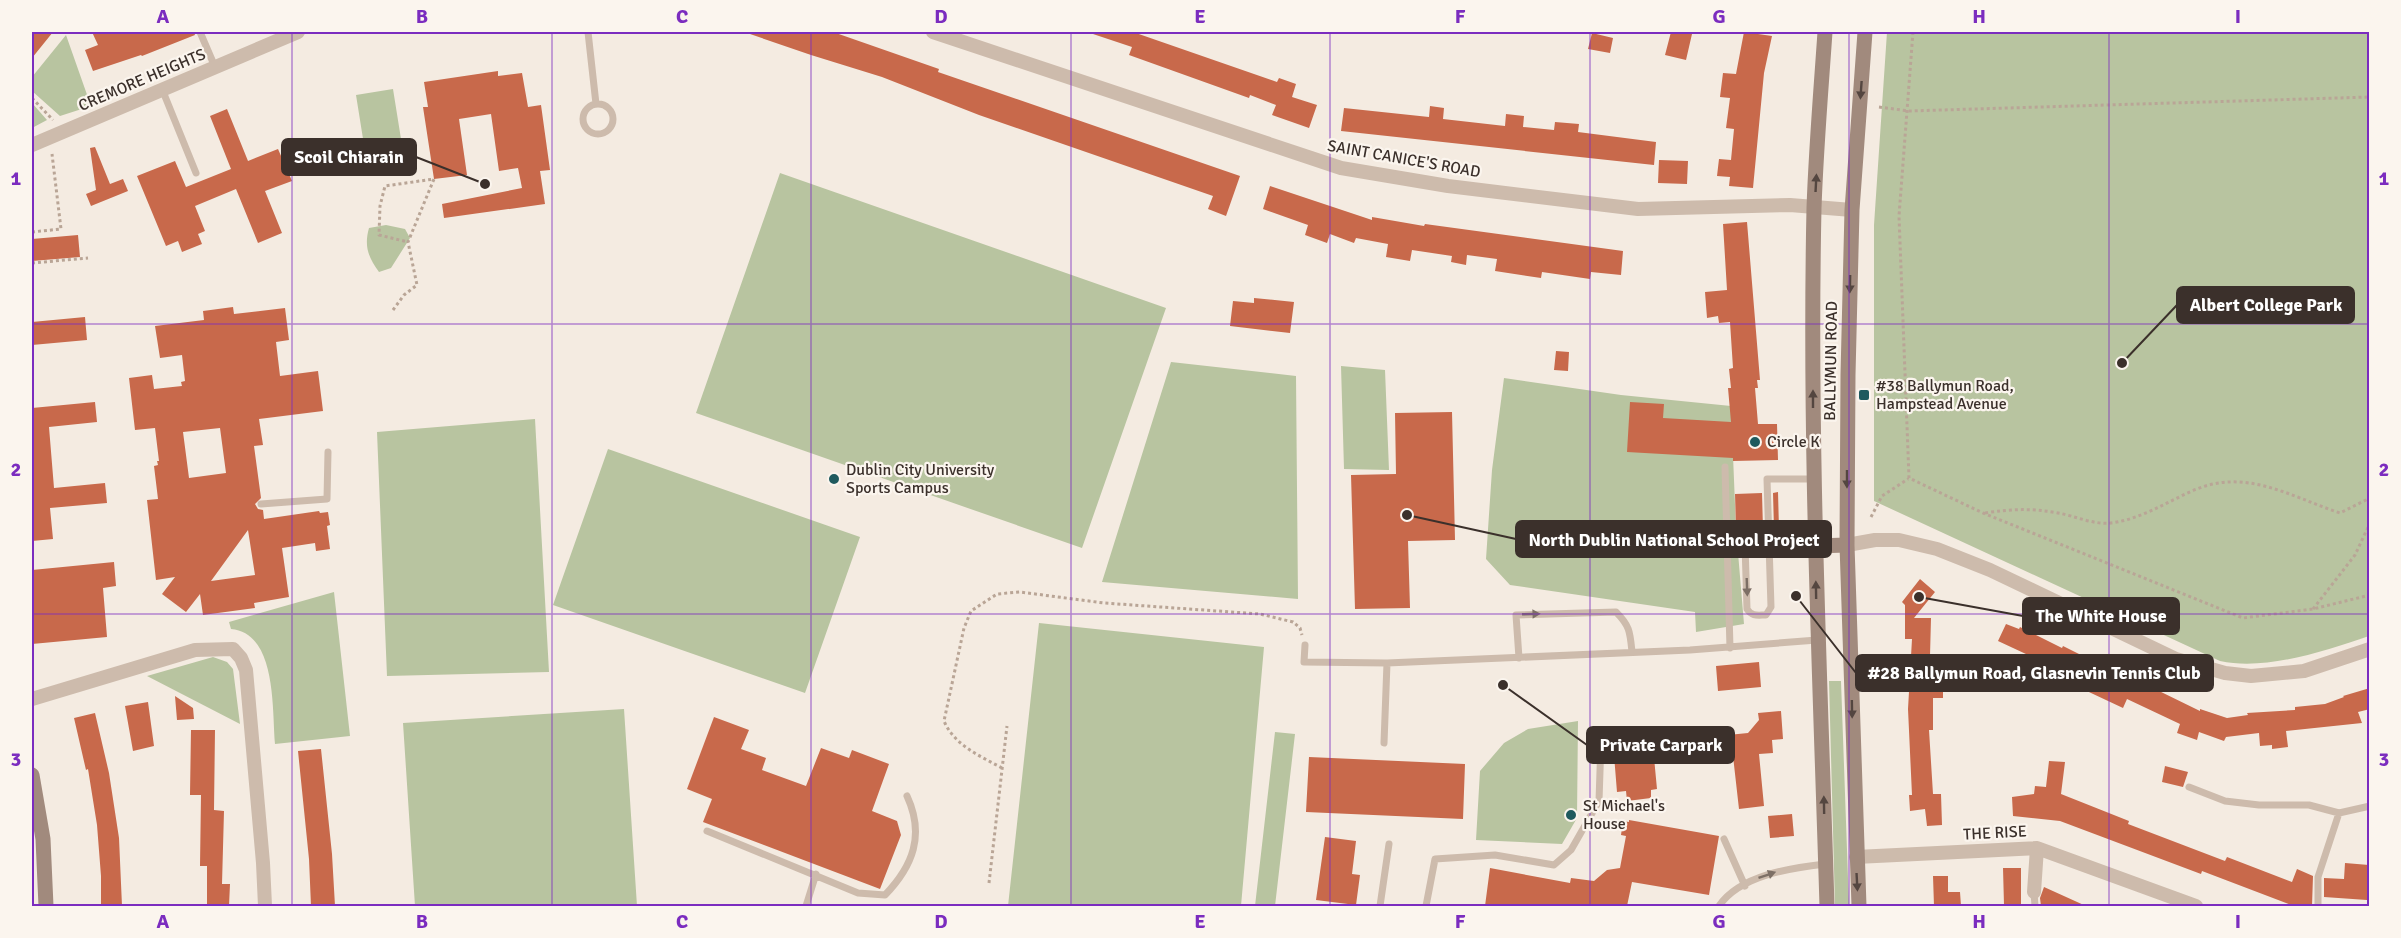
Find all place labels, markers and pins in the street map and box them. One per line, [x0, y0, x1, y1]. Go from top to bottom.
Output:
callout: Scoil Chiarain [282, 139, 416, 175]
callout: Albert College Park [2177, 287, 2354, 323]
place label: #38 Ballymun Road, Hampstead Avenue [1876, 376, 2014, 414]
marker: #38 Ballymun Road, Hampstead Avenue [1857, 388, 1871, 402]
place label: Circle K [1767, 432, 1820, 452]
marker: Circle K [1748, 435, 1762, 449]
place label: Dublin City University Sports Campus [846, 460, 995, 498]
marker: Dublin City University Sports Campus [827, 472, 841, 486]
callout: North Dublin National School Project [1516, 521, 1831, 557]
callout: The White House [2023, 598, 2179, 634]
callout: #28 Ballymun Road, Glasnevin Tennis Club [1856, 655, 2213, 691]
callout: Private Carpark [1587, 727, 1734, 763]
place label: St Michael's House [1583, 796, 1665, 834]
marker: St Michael's House [1564, 808, 1578, 822]

